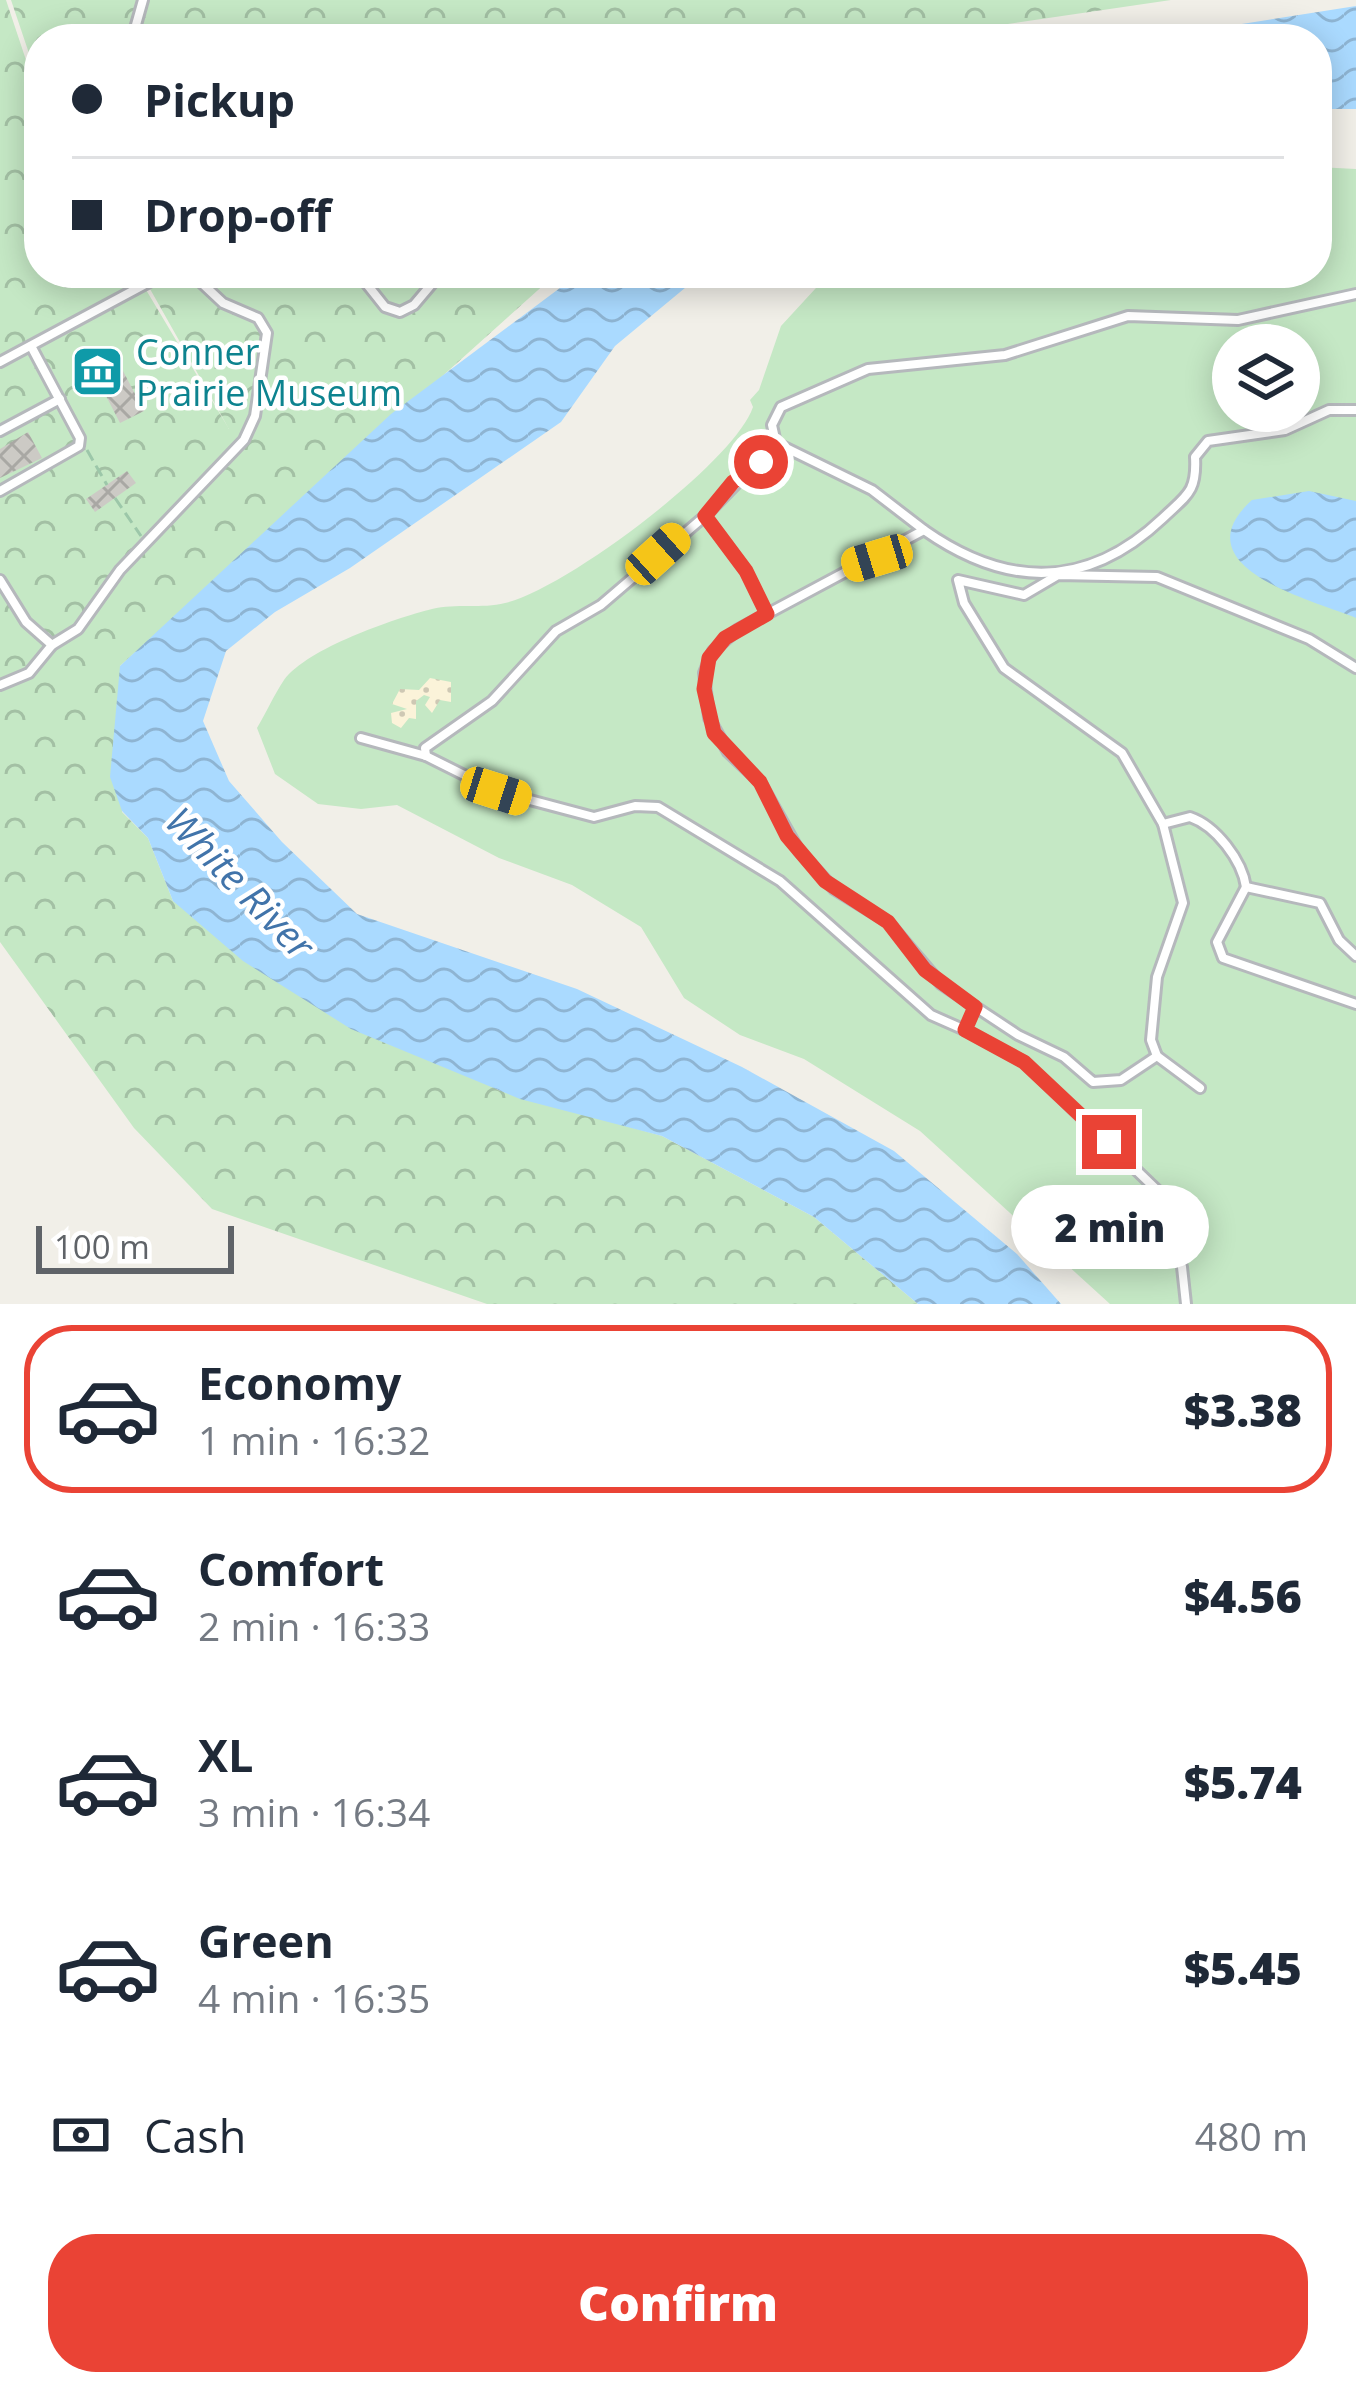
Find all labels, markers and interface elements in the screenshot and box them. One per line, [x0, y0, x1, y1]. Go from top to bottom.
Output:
text: Pickup [144, 69, 295, 130]
text: Drop-off [144, 184, 331, 245]
map controls [1212, 324, 1320, 432]
button: layers [1212, 324, 1320, 432]
place label: Conner Prairie Museum [136, 327, 402, 417]
museum icon: Conner Prairie Museum [69, 344, 125, 400]
route start [734, 435, 788, 489]
car [619, 517, 697, 591]
car [837, 530, 917, 586]
car [456, 763, 536, 819]
water label: White River [155, 794, 328, 971]
route end [1082, 1115, 1136, 1169]
callout: 2 min [1010, 1184, 1208, 1268]
text: 2 min [1055, 1200, 1165, 1253]
scale bar [36, 1220, 234, 1273]
text: 100 m [54, 1224, 150, 1269]
text: Economy [198, 1352, 401, 1413]
icon: car [54, 1355, 162, 1463]
text: $3.38 [1184, 1379, 1302, 1440]
text: 1 min · 16:32 [198, 1413, 430, 1466]
text: Comfort [198, 1538, 384, 1599]
icon: car [54, 1541, 162, 1649]
text: $4.56 [1184, 1565, 1302, 1626]
text: 2 min · 16:33 [198, 1599, 430, 1652]
text: XL [198, 1724, 253, 1785]
icon: car [54, 1727, 162, 1835]
text: $5.74 [1184, 1751, 1302, 1812]
text: 3 min · 16:34 [198, 1785, 430, 1838]
text: Green [198, 1910, 334, 1971]
icon: car [54, 1913, 162, 2021]
text: $5.45 [1184, 1937, 1302, 1998]
text: 4 min · 16:35 [198, 1971, 430, 2024]
icon: cash [48, 2102, 114, 2168]
text: Cash [144, 2105, 246, 2166]
text: 480 m [1195, 2109, 1308, 2162]
button: Confirm [48, 2234, 1308, 2372]

